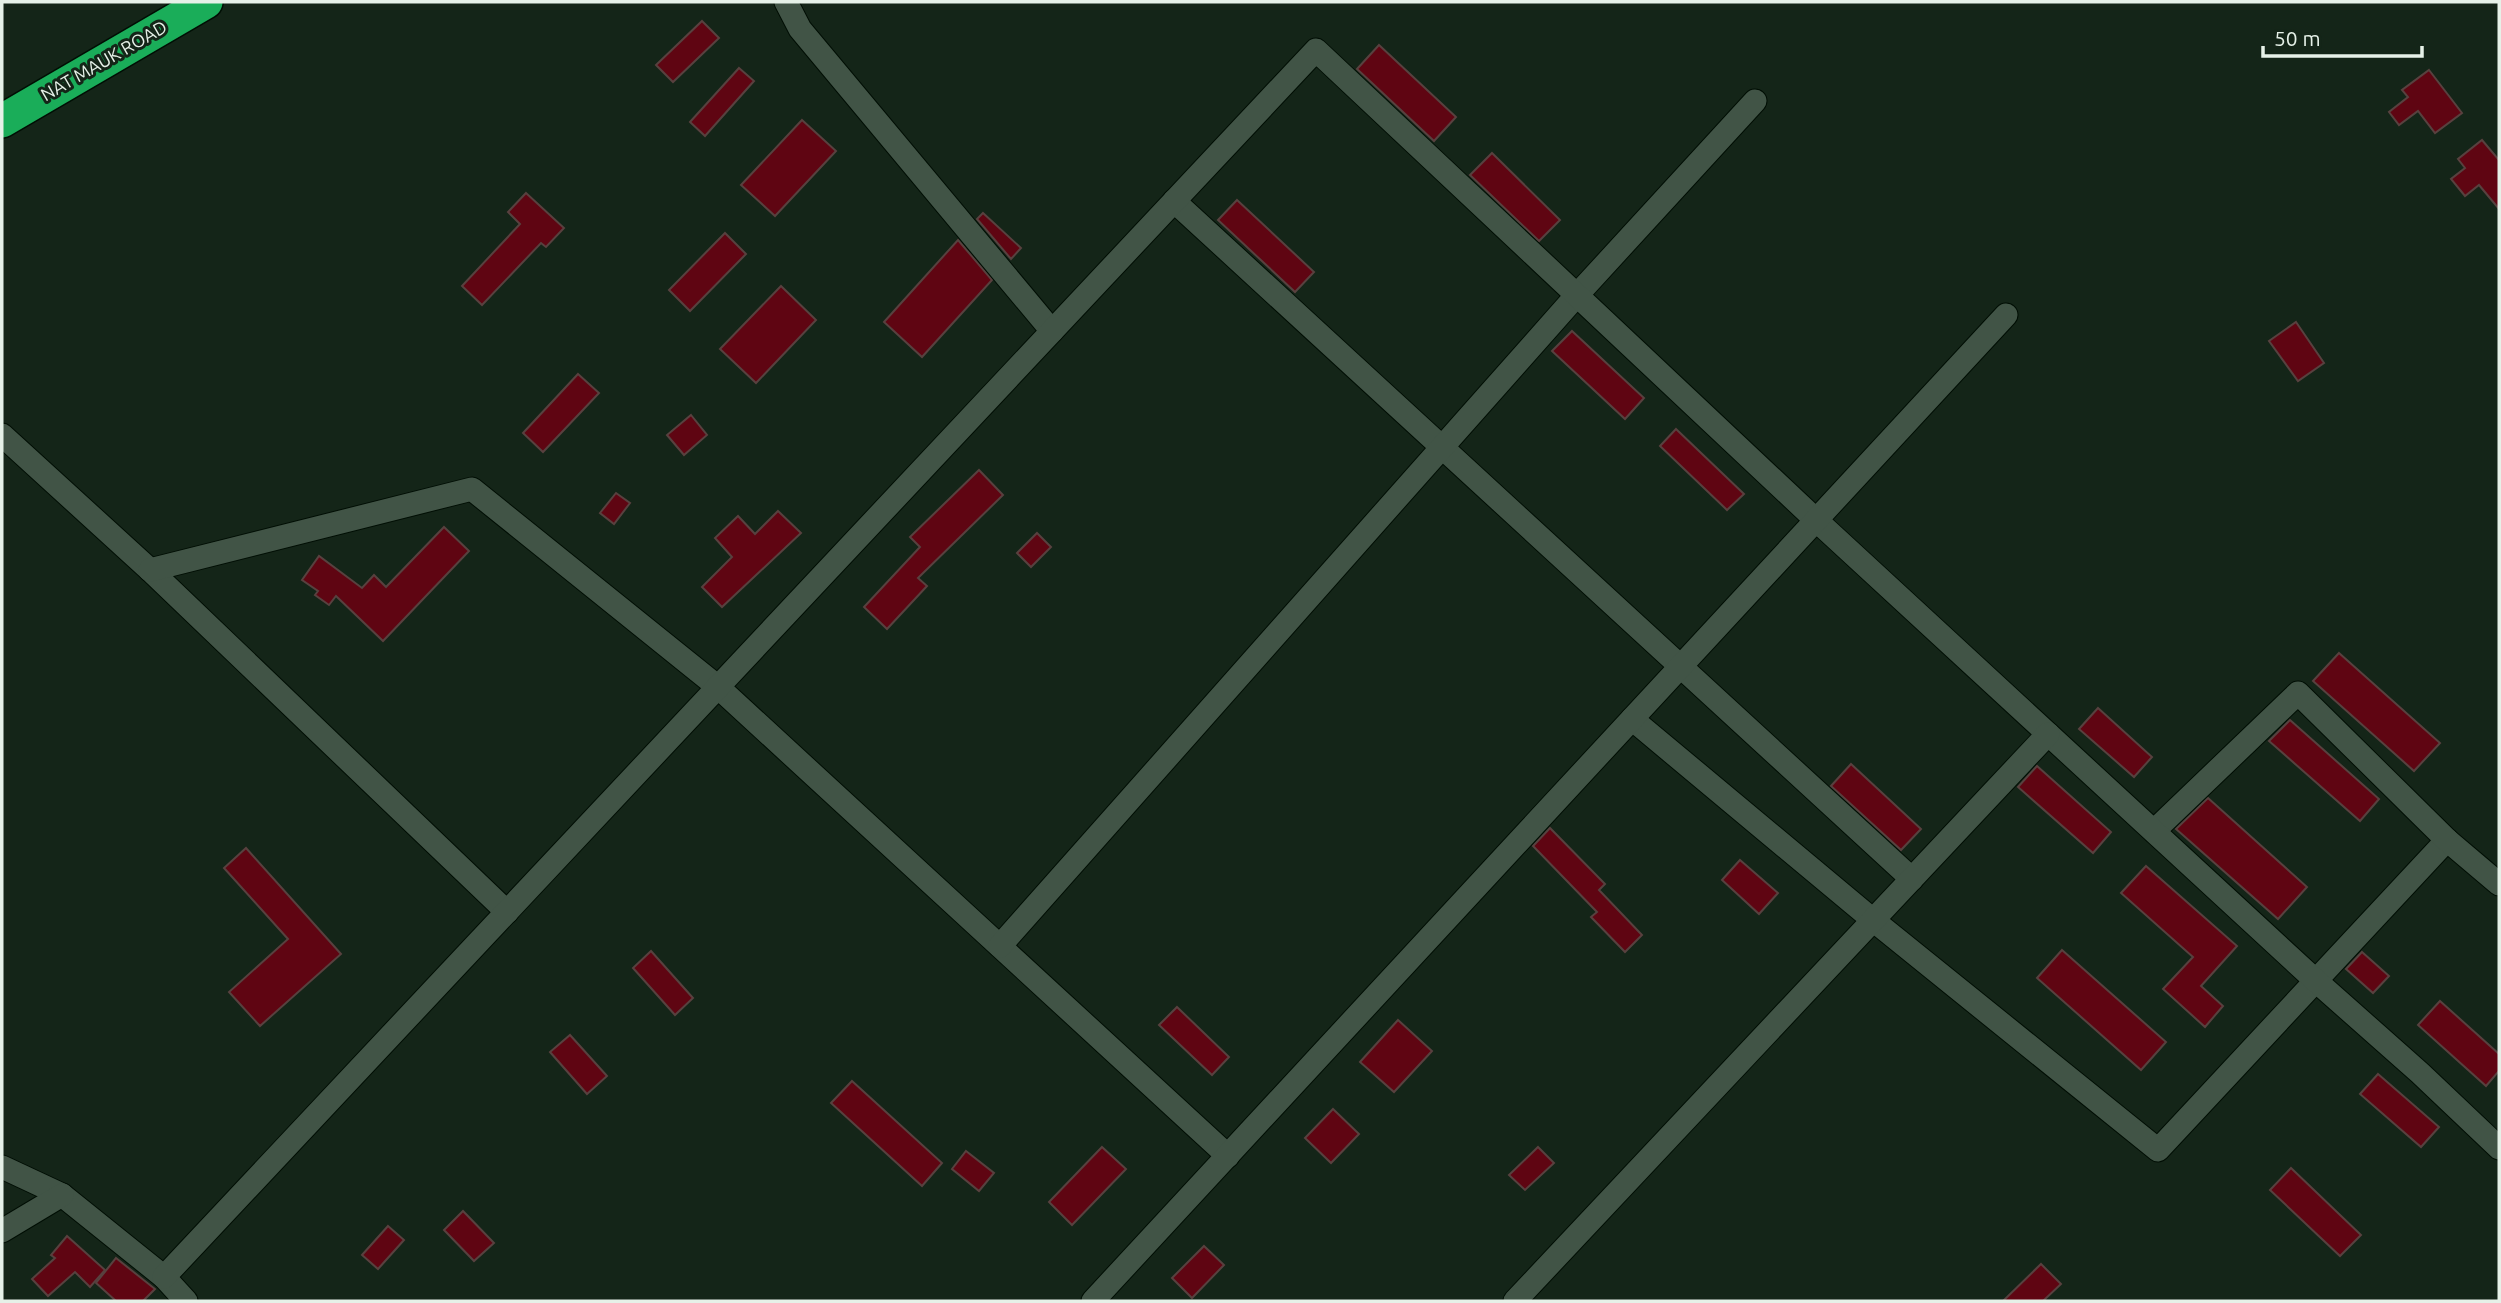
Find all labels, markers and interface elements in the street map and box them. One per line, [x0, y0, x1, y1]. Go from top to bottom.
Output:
scale bar [2263, 14, 2422, 58]
street label: NAT MAUK ROAD [37, 16, 170, 104]
text: 50 m [2274, 26, 2321, 50]

